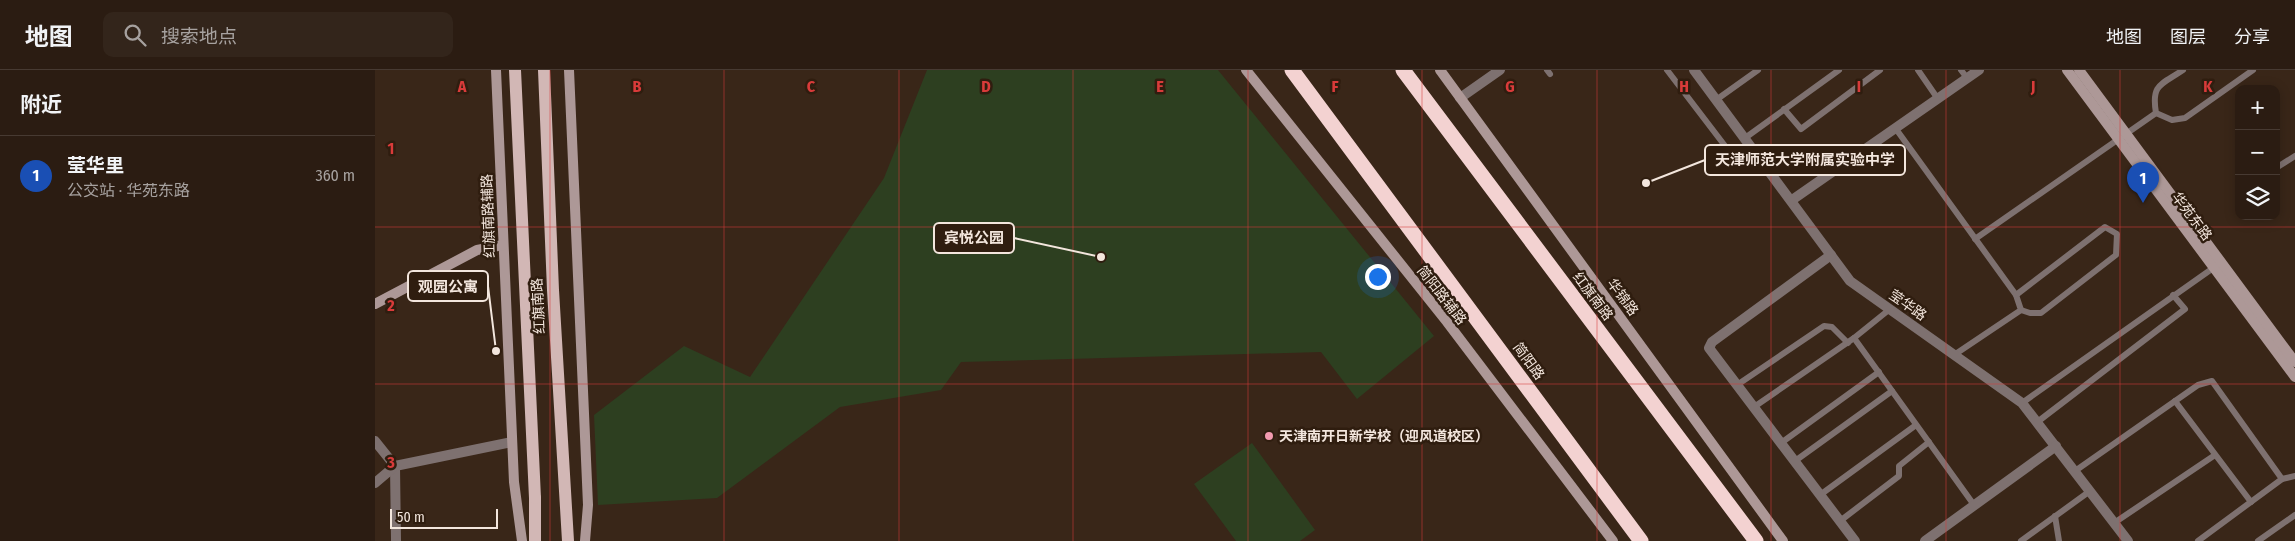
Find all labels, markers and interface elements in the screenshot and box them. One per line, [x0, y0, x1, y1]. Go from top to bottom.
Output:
search box [103, 12, 453, 57]
icon: search [121, 21, 149, 49]
text: 地图 [25, 23, 73, 51]
text: 搜索地点 [161, 25, 237, 48]
text: 地图 [2106, 26, 2142, 48]
text: 图层 [2170, 26, 2206, 48]
text: 分享 [2234, 26, 2270, 48]
text: A [457, 77, 467, 96]
text: B [633, 77, 642, 96]
text: C [807, 77, 816, 96]
text: D [981, 77, 991, 96]
text: E [1156, 77, 1164, 96]
text: F [1331, 77, 1339, 96]
text: G [1505, 77, 1515, 96]
text: H [1679, 77, 1689, 96]
text: I [1857, 77, 1861, 96]
text: J [2030, 77, 2035, 96]
text: K [2203, 77, 2213, 96]
map controls [2235, 85, 2280, 220]
button: + [2235, 85, 2280, 130]
text: 附近 [20, 92, 62, 118]
button: − [2235, 130, 2280, 175]
text: 1 [388, 139, 394, 158]
callout: 天津师范大学附属实验中学 [1705, 145, 1905, 175]
text: 天津师范大学附属实验中学 [1715, 151, 1895, 169]
text: 莹华里 [67, 154, 124, 177]
pin: 1 [2127, 162, 2159, 203]
text: 1 [33, 166, 39, 185]
text: 360 m [315, 166, 355, 185]
street label: 红旗南路辅路 [479, 174, 498, 258]
button: layers [2235, 175, 2280, 220]
text: 公交站 · 华苑东路 [67, 181, 190, 200]
street label: 华苑东路 [2168, 189, 2215, 244]
callout: 宾悦公园 [934, 223, 1014, 253]
text: 宾悦公园 [944, 229, 1004, 247]
street label: 简阳路辅路 [1413, 262, 1470, 328]
your location [1365, 264, 1391, 290]
street label: 红旗南路 [1569, 269, 1616, 324]
callout: 观园公寓 [408, 271, 488, 301]
street label: 华锦路 [1603, 275, 1642, 319]
text: 观园公寓 [418, 278, 478, 296]
street label: 红旗南路 [529, 278, 548, 334]
street label: 莹华路 [1886, 286, 1930, 324]
text: 2 [386, 296, 395, 315]
street label: 简阳路 [1509, 339, 1548, 383]
place label: 天津南开日新学校（迎风道校区） [1279, 428, 1489, 445]
marker: 天津南开日新学校（迎风道校区） [1263, 430, 1275, 442]
text: 3 [386, 453, 395, 472]
scale bar [390, 506, 497, 529]
text: 50 m [397, 509, 425, 526]

